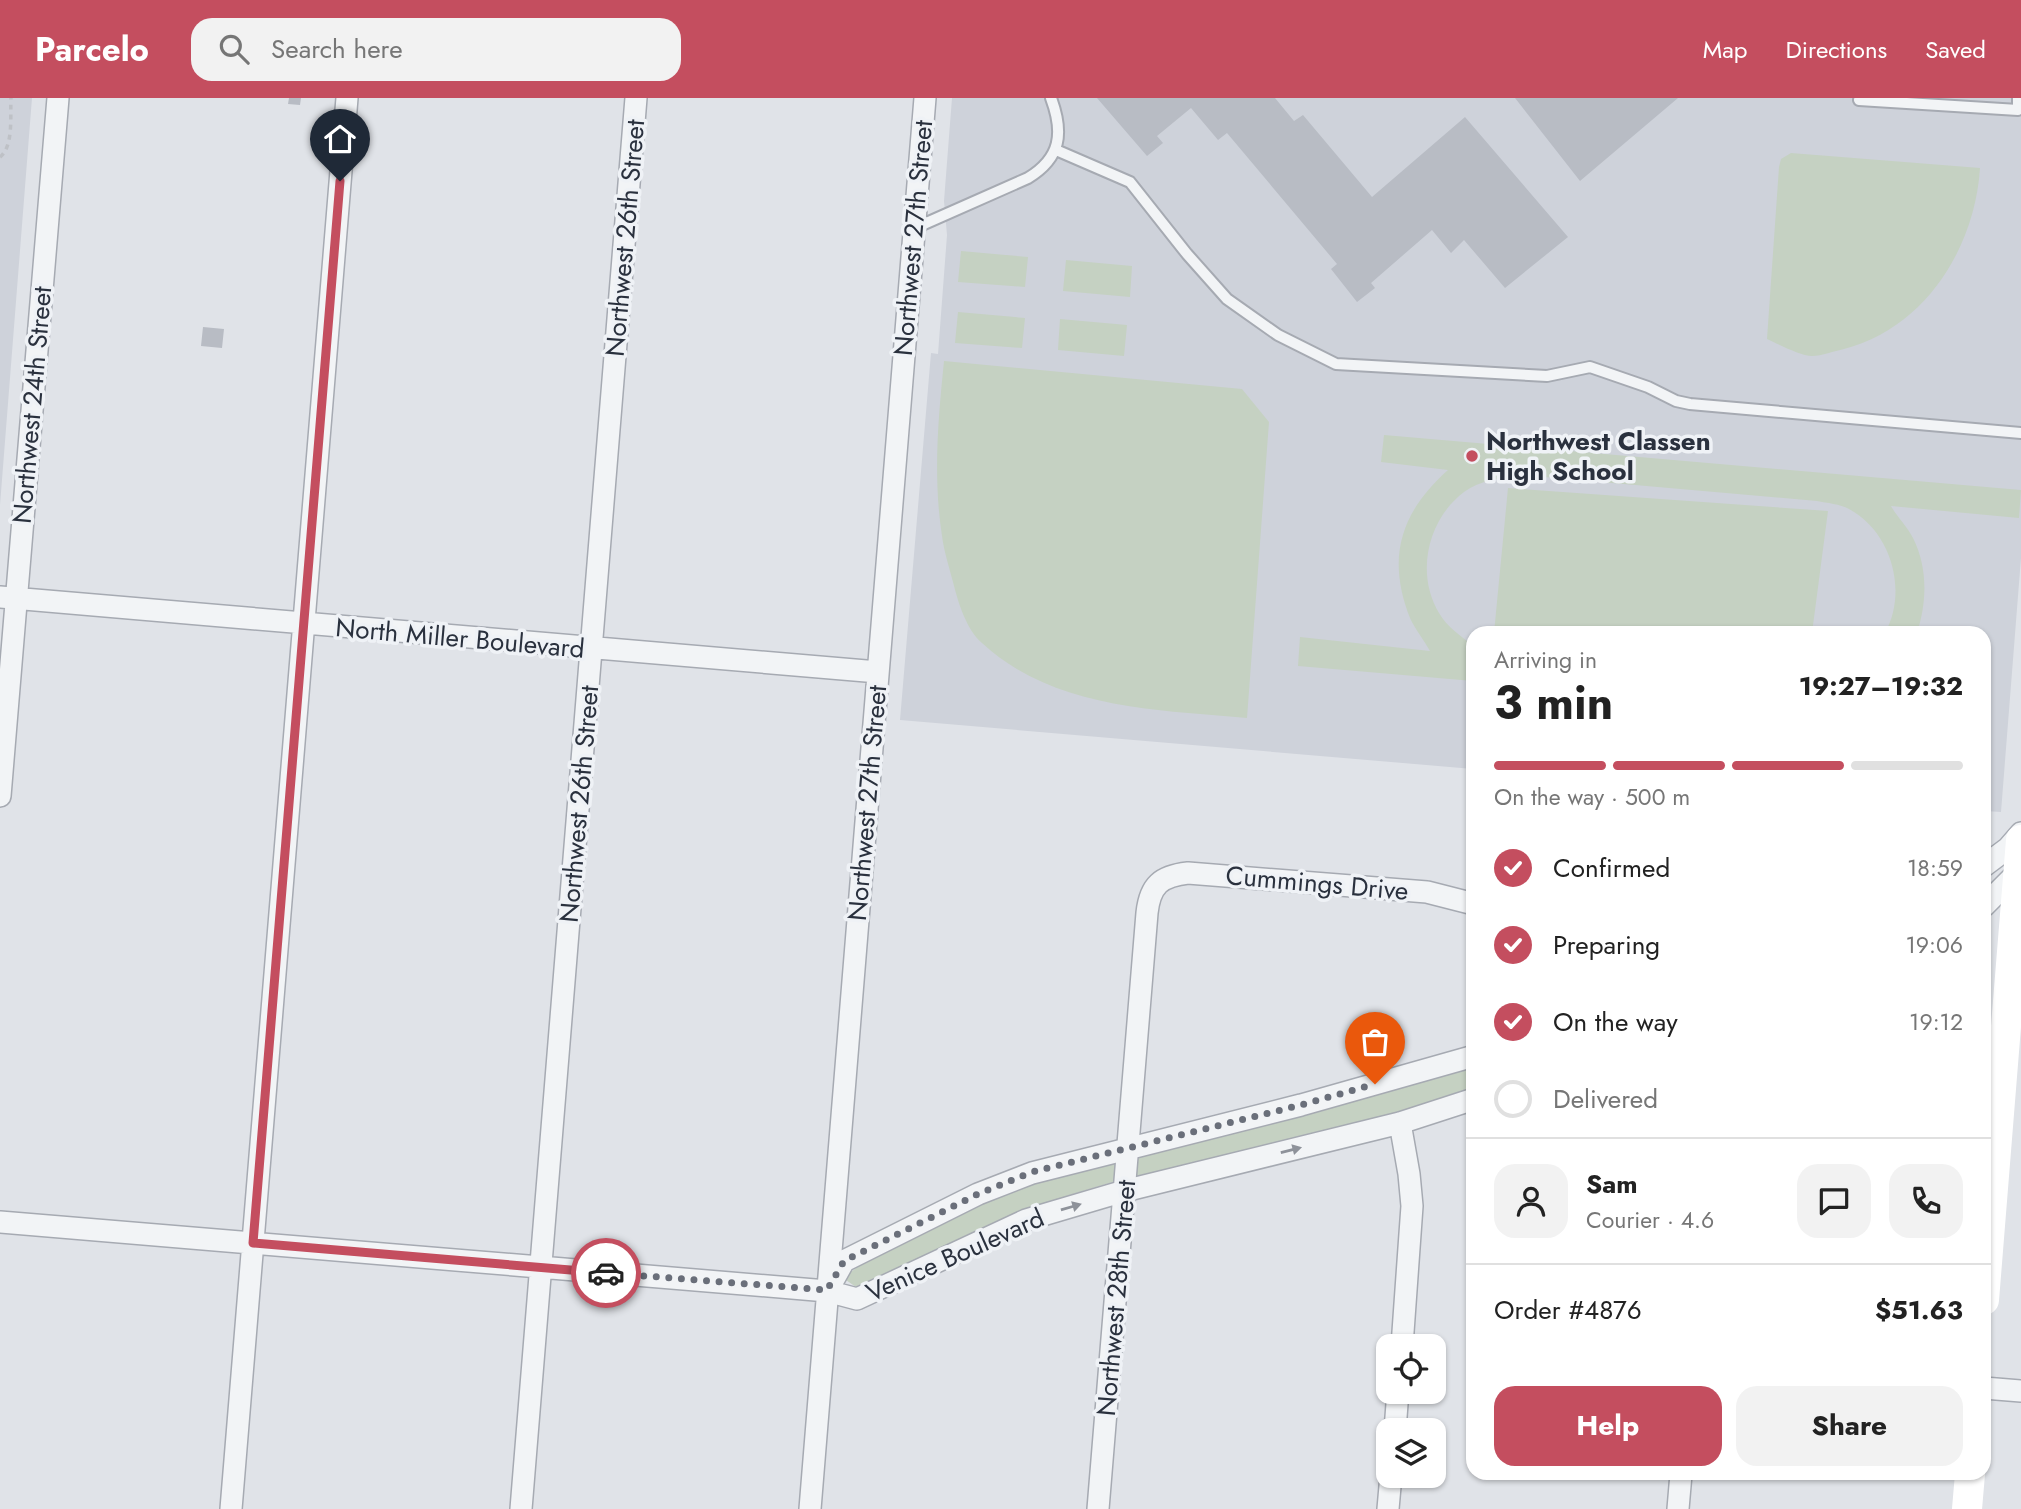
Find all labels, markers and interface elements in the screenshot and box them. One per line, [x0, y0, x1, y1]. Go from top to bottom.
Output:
search box [191, 18, 681, 81]
text: Parcelo [35, 26, 149, 73]
icon: search [215, 30, 253, 68]
text: Search here [271, 30, 403, 68]
text: Map [1703, 32, 1748, 67]
text: Directions [1786, 32, 1887, 67]
text: Saved [1925, 32, 1986, 67]
pin [310, 109, 370, 181]
street label: Northwest 26th Street [596, 117, 654, 358]
street label: Northwest 27th Street [884, 118, 942, 357]
icon: home [321, 120, 359, 158]
street label: Northwest 24th Street [3, 284, 61, 525]
place label: Northwest Classen High School [1486, 422, 1711, 490]
marker: Northwest Classen High School [1464, 448, 1480, 464]
street label: North Miller Boulevard [334, 608, 586, 668]
text: Arriving in [1494, 643, 1597, 677]
text: 19:27–19:32 [1799, 667, 1963, 705]
text: 3 min [1494, 670, 1613, 736]
street label: Northwest 26th Street [550, 683, 608, 924]
street label: Northwest 27th Street [838, 683, 896, 922]
text: On the way · 500 m [1494, 780, 1690, 814]
icon: check [1494, 849, 1532, 887]
text: Confirmed [1553, 849, 1670, 887]
text: 18:59 [1907, 851, 1963, 885]
street label: Cummings Drive [1224, 856, 1410, 910]
icon: check [1494, 926, 1532, 964]
text: Preparing [1553, 926, 1660, 964]
text: 19:06 [1905, 928, 1963, 962]
icon: check [1494, 1003, 1532, 1041]
text: On the way [1553, 1003, 1678, 1041]
text: 19:12 [1909, 1005, 1963, 1039]
pin [1345, 1012, 1405, 1084]
icon: bag [1356, 1023, 1394, 1061]
text: Delivered [1553, 1080, 1658, 1118]
one-way arrow [1280, 1144, 1302, 1155]
button: person [1494, 1164, 1568, 1238]
button: chat [1797, 1164, 1871, 1238]
button: phone [1889, 1164, 1963, 1238]
text: Sam [1586, 1165, 1638, 1203]
street label: Northwest 28th Street [1087, 1178, 1145, 1418]
street label: Venice Boulevard [860, 1199, 1050, 1311]
one-way arrow [1061, 1201, 1082, 1211]
text: Courier · 4.6 [1586, 1203, 1714, 1237]
courier [571, 1238, 641, 1308]
icon: car [587, 1254, 625, 1292]
text: Order #4876 [1494, 1291, 1642, 1329]
text: $51.63 [1875, 1291, 1963, 1329]
map controls [1376, 1334, 1446, 1488]
button: locate [1376, 1334, 1446, 1404]
button: Help [1494, 1386, 1722, 1466]
button: Share [1736, 1386, 1963, 1466]
button: layers [1376, 1418, 1446, 1488]

